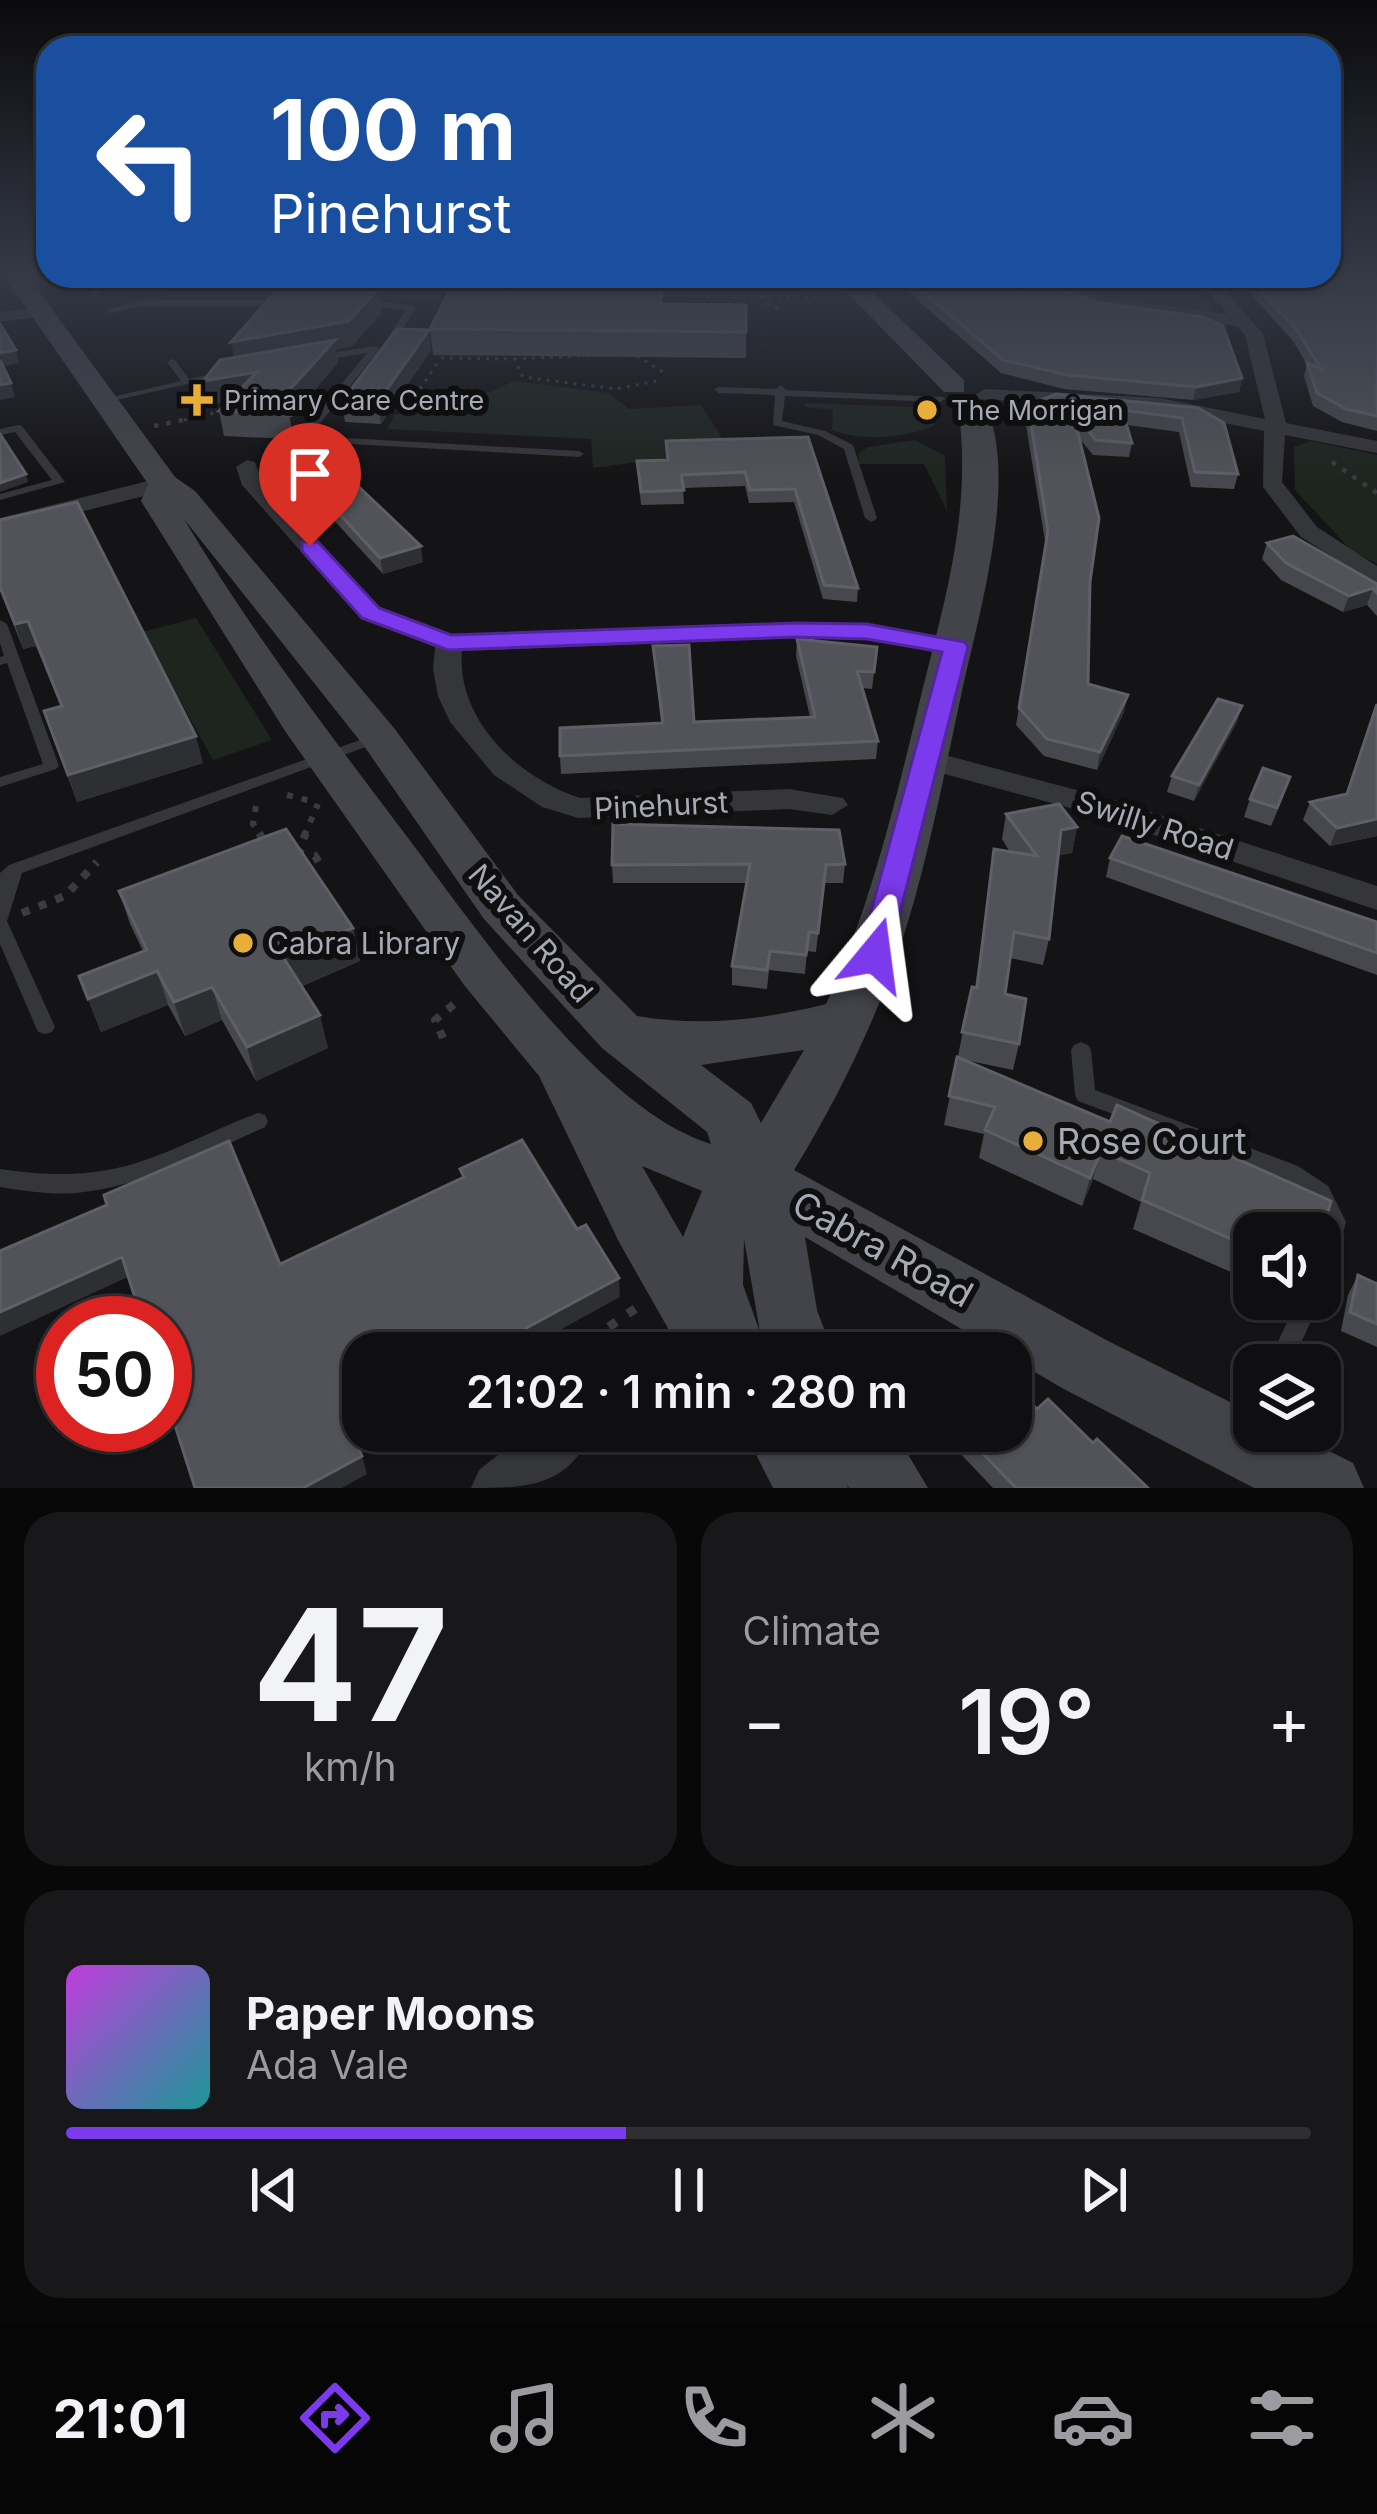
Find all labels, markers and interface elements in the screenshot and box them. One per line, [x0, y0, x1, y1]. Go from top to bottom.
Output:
text: 100 m [270, 79, 516, 180]
icon: left [72, 84, 228, 240]
text: Pinehurst [270, 181, 511, 246]
marker: Primary Care Centre [181, 384, 213, 416]
place label: Primary Care Centre [224, 384, 484, 417]
place label: The Morrigan [951, 394, 1124, 427]
marker: The Morrigan [914, 397, 940, 423]
pin [259, 423, 361, 546]
icon: arrive [277, 441, 343, 507]
street label: Swilly Road [1072, 783, 1238, 867]
street label: Pinehurst [593, 784, 729, 826]
street label: Navan Road [461, 857, 601, 1009]
position arrow [812, 892, 938, 1018]
place label: Cabra Library [267, 925, 460, 961]
marker: Cabra Library [230, 930, 256, 956]
place label: Rose Court [1057, 1119, 1247, 1163]
marker: Rose Court [1020, 1128, 1046, 1154]
street label: Cabra Road [785, 1181, 981, 1317]
map controls [1233, 1212, 1341, 1452]
button: sound [1233, 1212, 1341, 1320]
speed limit sign: 50 [36, 1296, 192, 1452]
button: layers [1233, 1344, 1341, 1452]
text: 21:02 · 1 min · 280 m [466, 1364, 908, 1419]
text: 47 [252, 1570, 448, 1759]
text: Climate [743, 1607, 881, 1654]
text: 19° [958, 1667, 1095, 1776]
text: − [743, 1681, 786, 1761]
text: + [1267, 1681, 1311, 1761]
text: km/h [304, 1743, 397, 1790]
text: Paper Moons [246, 1986, 535, 2041]
text: Ada Vale [246, 2041, 409, 2088]
icon: previous [241, 2157, 307, 2223]
icon: pause [656, 2157, 722, 2223]
icon: next [1071, 2157, 1137, 2223]
icon: directions [293, 2376, 377, 2460]
icon: music [483, 2376, 567, 2460]
icon: phone [672, 2376, 756, 2460]
icon: climate [861, 2376, 945, 2460]
icon: car [1051, 2376, 1135, 2460]
icon: filters [1240, 2376, 1324, 2460]
text: 21:01 [53, 2386, 188, 2451]

